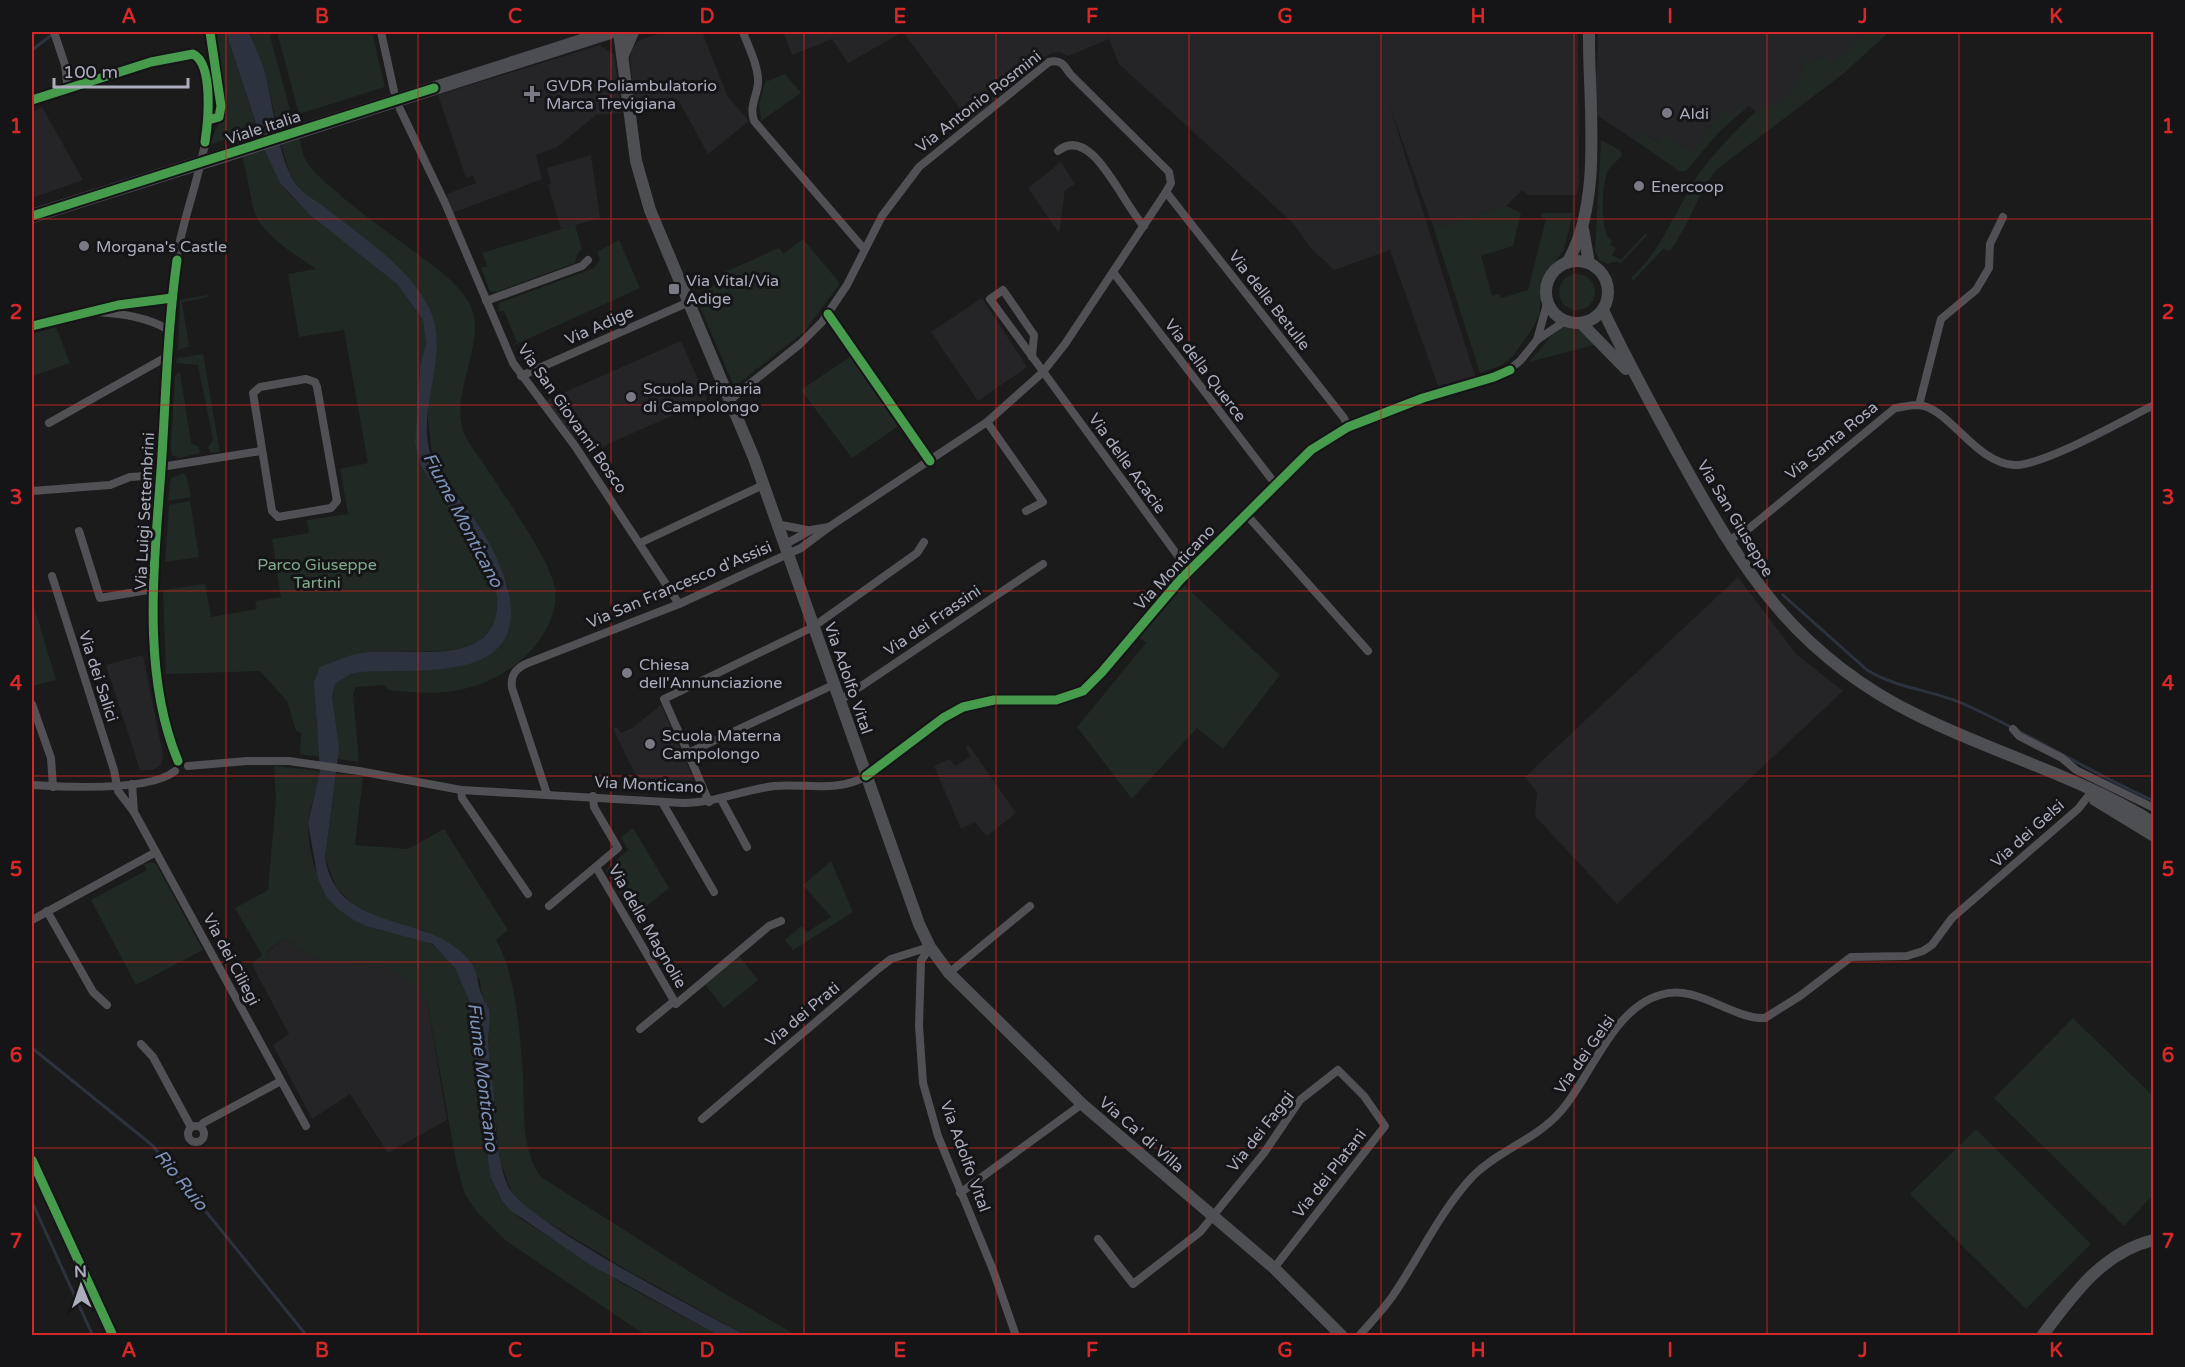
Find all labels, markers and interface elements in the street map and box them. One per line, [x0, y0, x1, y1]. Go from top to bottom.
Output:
text: A [122, 5, 137, 29]
text: B [315, 5, 329, 29]
text: C [508, 5, 522, 29]
text: D [699, 5, 715, 29]
text: E [894, 5, 907, 29]
text: F [1086, 5, 1098, 29]
text: G [1277, 5, 1293, 29]
text: H [1470, 5, 1486, 29]
text: I [1667, 5, 1673, 29]
text: J [1857, 5, 1868, 29]
text: K [2049, 5, 2063, 29]
street label: Via Antonio Rosmini [912, 46, 1045, 157]
scale bar [54, 51, 188, 89]
text: 100 m [63, 61, 118, 83]
place label: GVDR Poliambulatorio Marca Trevigiana [546, 76, 717, 114]
marker: GVDR Poliambulatorio Marca Trevigiana [523, 85, 541, 103]
place label: Aldi [1679, 104, 1709, 124]
street label: Viale Italia [223, 106, 303, 149]
marker: Aldi [1660, 106, 1674, 120]
text: 1 [10, 115, 22, 139]
text: 1 [2162, 115, 2174, 139]
place label: Enercoop [1651, 177, 1724, 197]
marker: Enercoop [1632, 179, 1646, 193]
place label: Morgana's Castle [96, 237, 227, 257]
marker: Morgana's Castle [77, 239, 91, 253]
street label: Via delle Betulle [1224, 247, 1314, 355]
place label: Via Vital/Via Adige [686, 271, 779, 309]
marker: Via Vital/Via Adige [667, 282, 681, 296]
text: 2 [10, 301, 22, 325]
text: 2 [2162, 301, 2174, 325]
street label: Via Adige [562, 302, 637, 350]
street label: Via della Querce [1160, 315, 1250, 426]
street label: Via San Giovanni Bosco [513, 340, 631, 497]
place label: Scuola Primaria di Campolongo [643, 379, 762, 417]
marker: Scuola Primaria di Campolongo [624, 390, 638, 404]
street label: Via Santa Rosa [1781, 397, 1882, 484]
street label: Via delle Acacie [1084, 409, 1170, 518]
street label: Via Luigi Settembrini [131, 432, 159, 590]
water label: Fiume Monticano [418, 449, 508, 592]
street label: Via San Giuseppe [1692, 457, 1778, 581]
text: 3 [10, 486, 22, 510]
text: 3 [2162, 486, 2174, 510]
street label: Via Monticano [1130, 521, 1219, 615]
street label: Via San Francesco d'Assisi [584, 537, 775, 633]
park label: Parco Giuseppe Tartini [257, 555, 377, 593]
street label: Via dei Frassini [880, 581, 985, 661]
street label: Via Adolfo Vital [820, 620, 877, 737]
street label: Via dei Salici [74, 628, 122, 724]
place label: Chiesa dell'Annunciazione [639, 655, 782, 693]
marker: Chiesa dell'Annunciazione [620, 666, 634, 680]
text: 4 [10, 672, 23, 696]
text: 4 [2162, 672, 2175, 696]
place label: Scuola Materna Campolongo [662, 726, 781, 764]
marker: Scuola Materna Campolongo [643, 737, 657, 751]
street label: Via Monticano [594, 772, 704, 798]
street label: Via dei Gelsi [1987, 795, 2069, 872]
text: 5 [10, 858, 22, 882]
text: 5 [2162, 858, 2174, 882]
street label: Via delle Magnolie [604, 861, 691, 992]
street label: Via dei Ciliegi [198, 910, 264, 1009]
street label: Via dei Prati [761, 978, 844, 1052]
water label: Fiume Monticano [463, 1002, 503, 1154]
street label: Via dei Gelsi [1550, 1011, 1619, 1098]
text: 6 [10, 1044, 22, 1068]
text: 6 [2162, 1044, 2174, 1068]
street label: Via dei Faggi [1223, 1087, 1299, 1176]
street label: Via Ca' di Villa [1095, 1092, 1188, 1177]
street label: Via Adolfo Vital [936, 1098, 994, 1215]
street label: Via dei Platani [1289, 1125, 1371, 1222]
water label: Rio Ruio [150, 1145, 213, 1216]
text: 7 [10, 1230, 22, 1254]
text: 7 [2162, 1230, 2174, 1254]
north arrow [51, 1256, 111, 1316]
text: N [74, 1262, 87, 1282]
text: A [122, 1339, 137, 1363]
text: B [315, 1339, 329, 1363]
text: C [508, 1339, 522, 1363]
text: D [699, 1339, 715, 1363]
text: E [894, 1339, 907, 1363]
text: F [1086, 1339, 1098, 1363]
text: G [1277, 1339, 1293, 1363]
text: H [1470, 1339, 1486, 1363]
text: I [1667, 1339, 1673, 1363]
text: J [1857, 1339, 1868, 1363]
text: K [2049, 1339, 2063, 1363]

